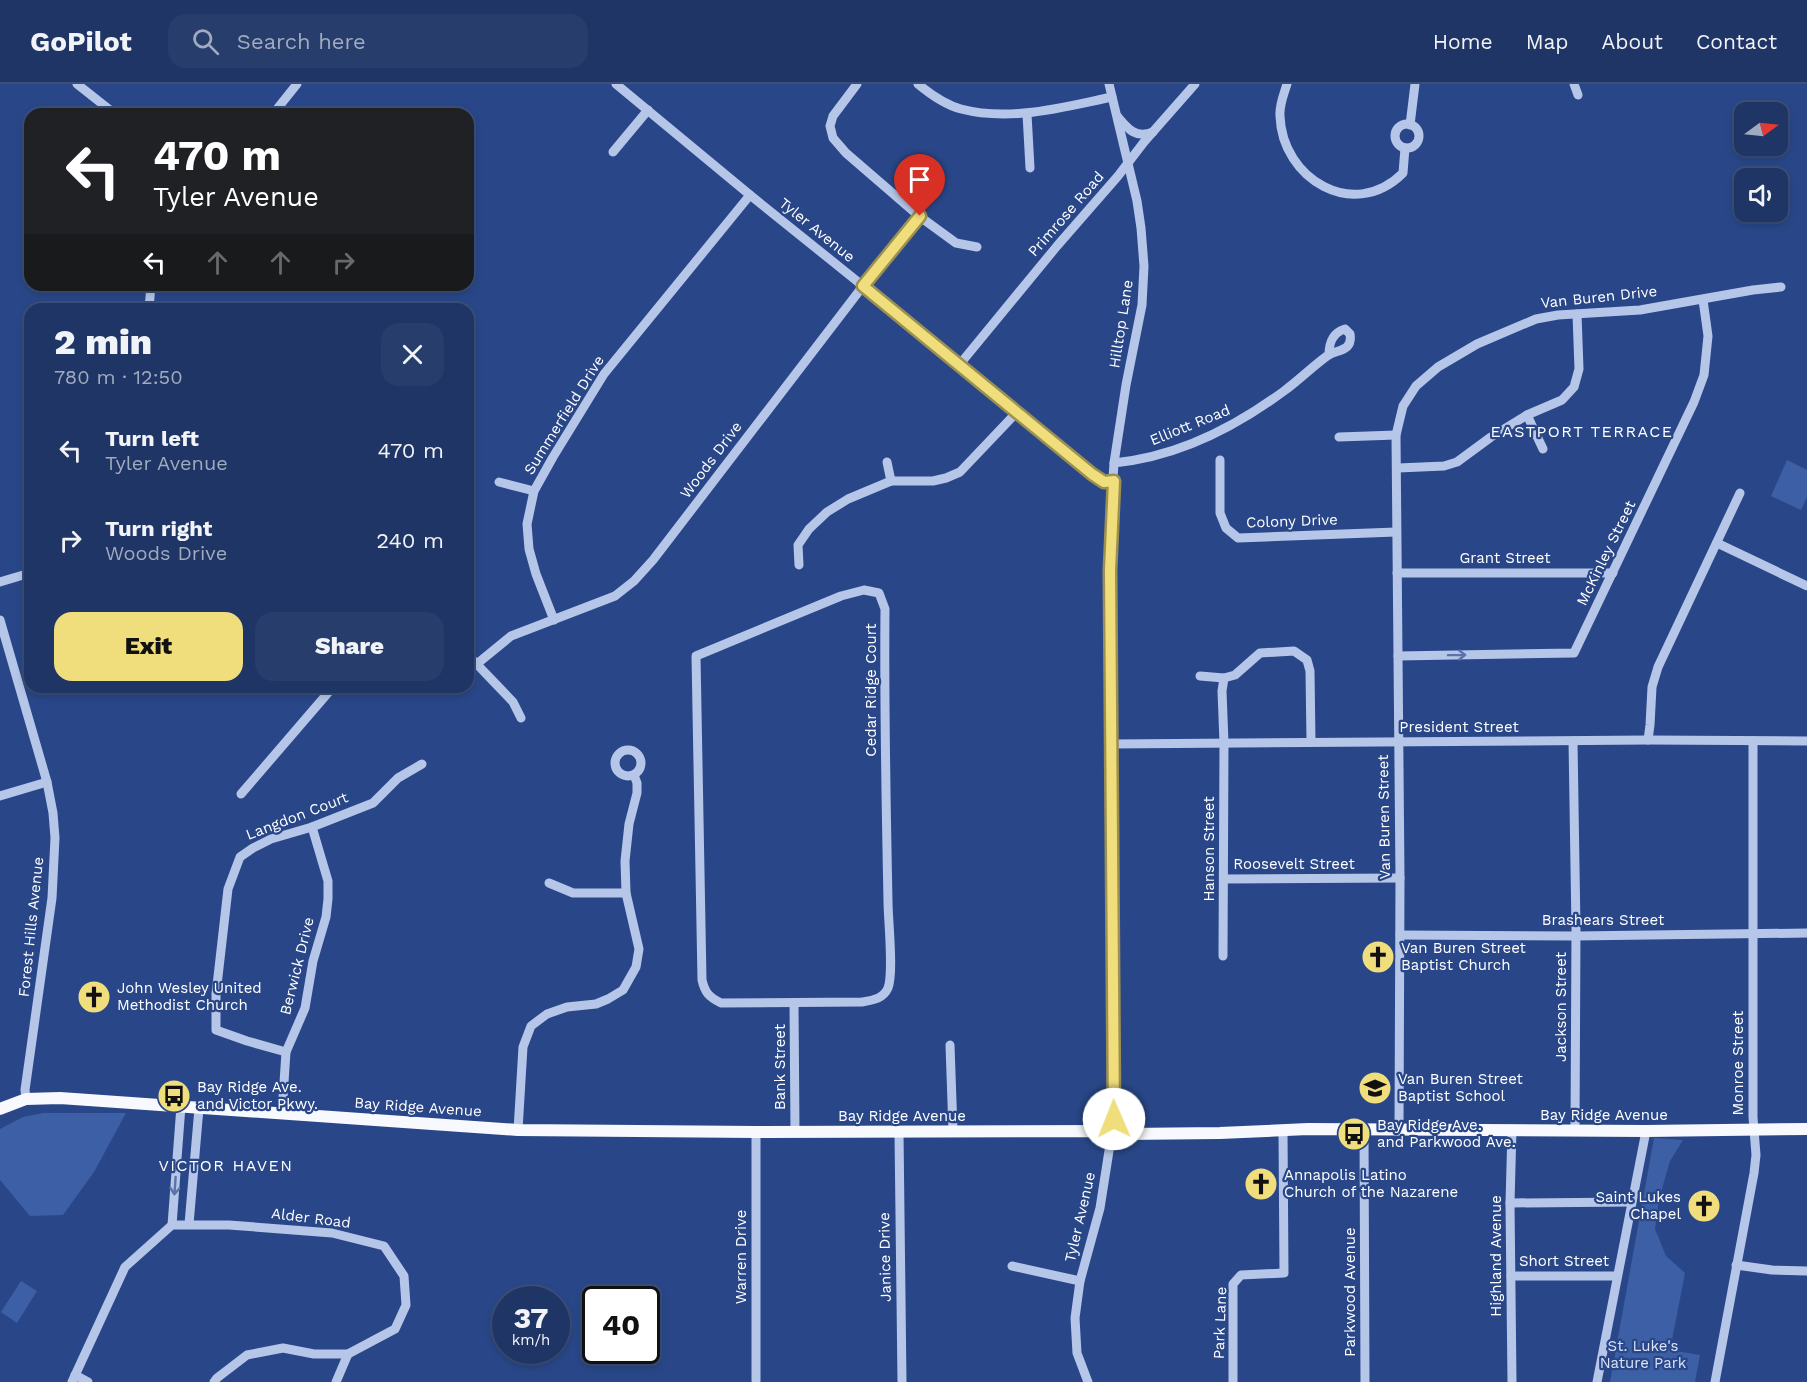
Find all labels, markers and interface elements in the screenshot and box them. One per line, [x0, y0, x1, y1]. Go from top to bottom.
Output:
search box [168, 14, 588, 68]
text: GoPilot [30, 25, 132, 58]
icon: search [189, 25, 222, 58]
text: Search here [237, 29, 366, 54]
text: Home [1433, 29, 1493, 54]
text: Map [1526, 29, 1569, 54]
text: About [1602, 29, 1663, 54]
text: Contact [1696, 29, 1777, 54]
north arrow [1734, 102, 1788, 156]
map controls [1734, 102, 1788, 222]
text: 470 m [153, 131, 281, 180]
icon: left [54, 132, 132, 210]
pin [894, 154, 945, 216]
icon: arrive [903, 163, 936, 196]
street label: Primrose Road [1024, 168, 1108, 260]
button: sound [1734, 168, 1788, 222]
text: Tyler Avenue [153, 181, 319, 213]
street label: Tyler Avenue [776, 194, 858, 266]
icon: left [138, 246, 171, 279]
icon: ahead [201, 246, 234, 279]
icon: ahead [264, 246, 297, 279]
icon: right [327, 246, 360, 279]
street label: Hilltop Lane [1105, 279, 1137, 369]
street label: Van Buren Drive [1540, 282, 1658, 312]
text: 2 min [54, 321, 152, 363]
button: close [381, 323, 444, 386]
street label: Summerfield Drive [520, 352, 608, 478]
text: 780 m · 12:50 [54, 365, 183, 389]
street label: Elliott Road [1147, 401, 1233, 449]
street label: Woods Drive [676, 418, 746, 502]
district label: EASTPORT TERRACE [1491, 422, 1673, 441]
text: Turn left [105, 426, 199, 451]
icon: left [54, 434, 87, 467]
text: 470 m [378, 438, 444, 463]
text: Tyler Avenue [105, 451, 228, 475]
street label: McKinley Street [1573, 497, 1640, 609]
street label: Colony Drive [1246, 510, 1338, 532]
text: Turn right [105, 516, 212, 541]
icon: right [54, 524, 87, 557]
text: 240 m [376, 528, 444, 553]
text: Woods Drive [105, 541, 227, 565]
street label: Grant Street [1460, 549, 1551, 567]
button: Exit [54, 612, 243, 681]
button: Share [255, 612, 444, 681]
street label: Cedar Ridge Court [862, 623, 880, 757]
one-way arrow [1446, 649, 1466, 660]
street label: President Street [1399, 718, 1519, 736]
street label: Van Buren Street [1374, 754, 1394, 880]
street label: Langdon Court [243, 788, 351, 844]
street label: Hanson Street [1200, 796, 1218, 902]
street label: Roosevelt Street [1233, 855, 1355, 873]
street label: Forest Hills Avenue [15, 856, 47, 998]
street label: Brashears Street [1542, 911, 1665, 929]
street label: Berwick Drive [276, 915, 318, 1017]
church icon: Van Buren Street Baptist Church [1360, 939, 1396, 975]
place label: Van Buren Street Baptist Church [1401, 939, 1527, 974]
street label: Jackson Street [1552, 951, 1570, 1062]
church icon: John Wesley United Methodist Church [76, 979, 112, 1015]
place label: John Wesley United Methodist Church [117, 979, 262, 1014]
street label: Monroe Street [1729, 1010, 1747, 1115]
street label: Bank Street [771, 1023, 789, 1110]
school or university icon: Van Buren Street Baptist School [1357, 1070, 1393, 1106]
place label: Van Buren Street Baptist School [1398, 1070, 1524, 1105]
bus stop icon: Bay Ridge Ave. and Victor Pkwy. [156, 1078, 192, 1114]
place label: Bay Ridge Ave. and Victor Pkwy. [197, 1078, 318, 1113]
position arrow [1082, 1087, 1146, 1151]
street label: Bay Ridge Avenue [354, 1094, 482, 1120]
street label: Bay Ridge Avenue [1540, 1106, 1668, 1124]
street label: Bay Ridge Avenue [838, 1107, 966, 1125]
bus stop icon: Bay Ridge Ave. and Parkwood Ave. [1336, 1116, 1372, 1152]
place label: Bay Ridge Ave. and Parkwood Ave. [1377, 1116, 1516, 1151]
district label: VICTOR HAVEN [158, 1156, 294, 1175]
church icon: Annapolis Latino Church of the Nazarene [1243, 1166, 1279, 1202]
place label: Annapolis Latino Church of the Nazarene [1284, 1166, 1458, 1201]
street label: Tyler Avenue [1061, 1170, 1099, 1264]
one-way arrow [169, 1175, 180, 1195]
place label: Saint Lukes Chapel [1596, 1188, 1681, 1223]
church icon: Saint Lukes Chapel [1686, 1188, 1722, 1224]
street label: Highland Avenue [1487, 1195, 1505, 1317]
street label: Alder Road [270, 1204, 352, 1232]
street label: Warren Drive [732, 1210, 750, 1304]
street label: Janice Drive [875, 1212, 895, 1302]
street label: Parkwood Avenue [1341, 1227, 1359, 1357]
street label: Short Street [1519, 1252, 1610, 1270]
speed limit sign: 40 [582, 1286, 660, 1364]
street label: Park Lane [1210, 1286, 1230, 1360]
text: 37 [513, 1300, 549, 1335]
text: km/h [512, 1331, 550, 1349]
park label: St. Luke's Nature Park [1600, 1337, 1687, 1372]

